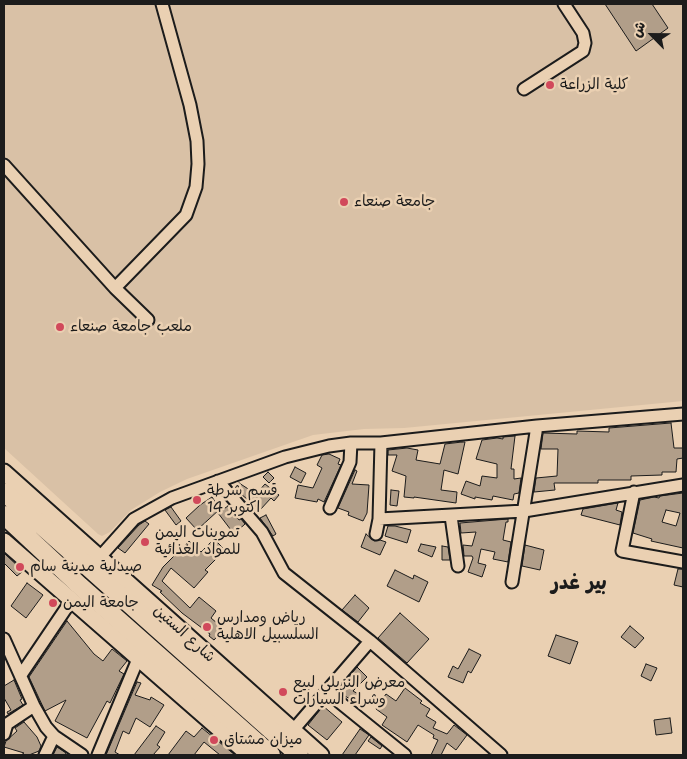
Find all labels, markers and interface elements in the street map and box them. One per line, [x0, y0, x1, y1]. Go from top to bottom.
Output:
north arrow [627, 10, 677, 60]
text: ش [627, 19, 649, 40]
place label: كلية الزراعة [560, 76, 628, 94]
marker: كلية الزراعة [544, 79, 556, 91]
place label: جامعة صنعاء [354, 193, 435, 211]
marker: جامعة صنعاء [338, 196, 350, 208]
place label: ملعب جامعة صنعاء [70, 318, 192, 336]
marker: ملعب جامعة صنعاء [54, 321, 66, 333]
place label: قسم شرطة 14 اكتوبر [207, 482, 278, 517]
marker: قسم شرطة 14 اكتوبر [191, 494, 203, 506]
place label: تموينات اليمن للمواد الغذائية [155, 524, 240, 559]
marker: تموينات اليمن للمواد الغذائية [139, 536, 151, 548]
place label: صيدلية مدينة سام [30, 558, 142, 576]
marker: صيدلية مدينة سام [14, 561, 26, 573]
district label: بير غدر [551, 572, 607, 596]
place label: جامعة اليمن [63, 594, 139, 612]
marker: جامعة اليمن [47, 597, 59, 609]
street label: شارع الستين [149, 602, 219, 666]
place label: رياض ومدارس السلسبيل الاهلية [217, 609, 319, 644]
marker: رياض ومدارس السلسبيل الاهلية [201, 621, 213, 633]
place label: معرض النزيلي لبيع وشراء السيارات [293, 674, 405, 709]
marker: معرض النزيلي لبيع وشراء السيارات [277, 686, 289, 698]
place label: ميزان مشتاق [224, 731, 303, 749]
marker: ميزان مشتاق [208, 734, 220, 746]

